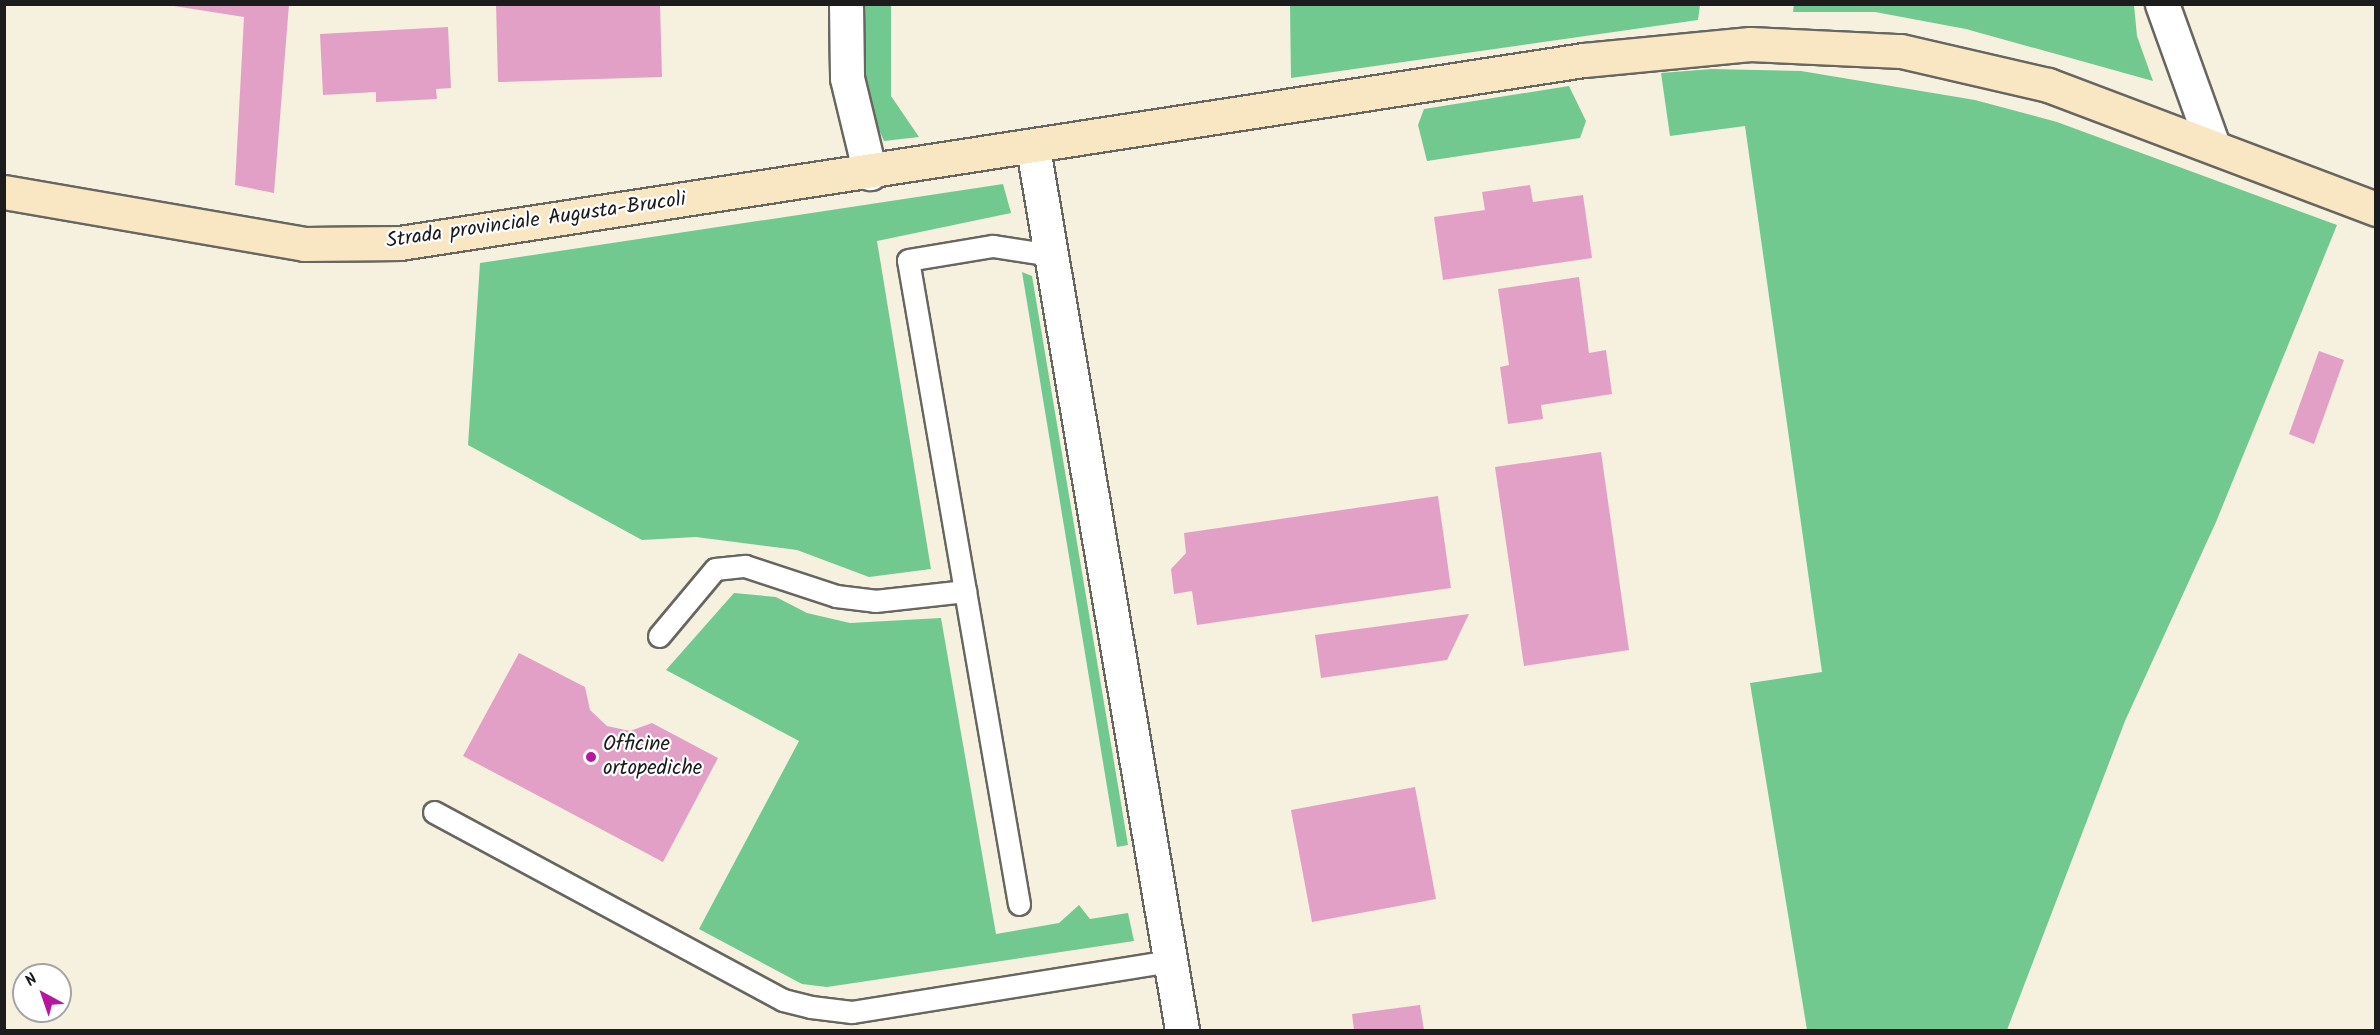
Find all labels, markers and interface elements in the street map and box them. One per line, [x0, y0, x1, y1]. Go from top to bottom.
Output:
street label: Strada provinciale Augusta-Brucoli [384, 187, 688, 255]
place label: Officine ortopediche [603, 732, 702, 782]
marker: Officine ortopediche [584, 750, 598, 764]
north arrow [12, 963, 72, 1023]
text: N [19, 968, 43, 993]

